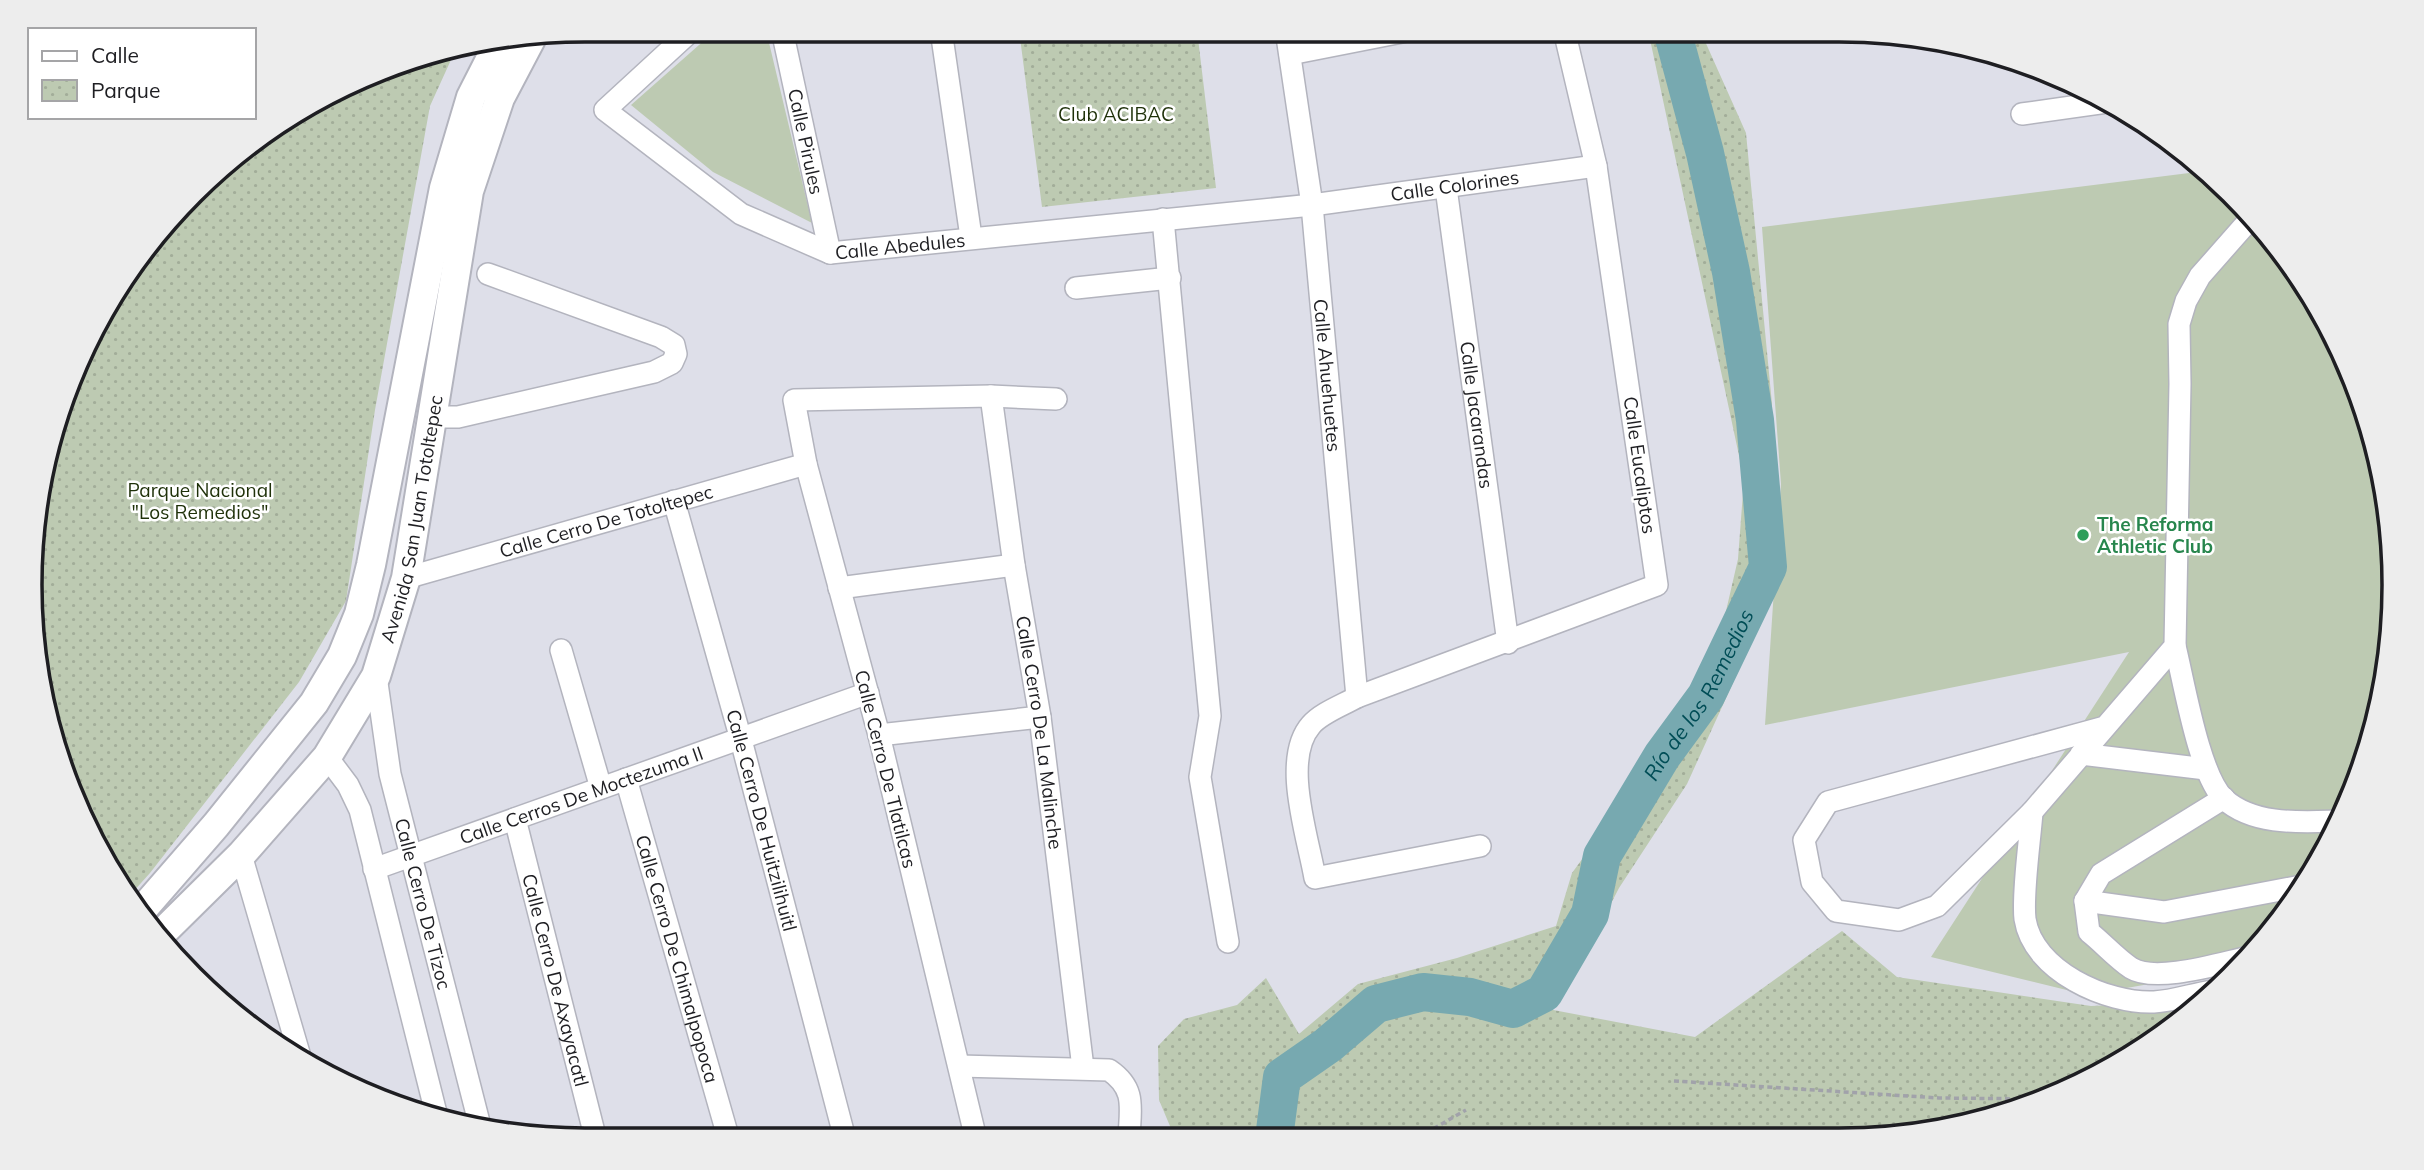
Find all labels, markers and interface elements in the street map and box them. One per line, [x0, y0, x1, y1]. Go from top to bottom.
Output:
legend [28, 28, 256, 119]
text: Calle [91, 42, 139, 68]
text: Parque [91, 77, 160, 103]
street label: Calle Pirules [783, 86, 829, 197]
park label: Club ACIBAC [1058, 102, 1174, 126]
street label: Calle Colorines [1389, 165, 1520, 206]
street label: Calle Abedules [834, 228, 966, 264]
street label: Calle Ahuehuetes [1309, 298, 1347, 453]
street label: Calle Jacarandas [1455, 340, 1499, 490]
street label: Avenida San Juan Totoltepec [375, 393, 448, 646]
street label: Calle Eucaliptos [1618, 395, 1662, 535]
park label: Parque Nacional "Los Remedios" [127, 478, 273, 524]
street label: Calle Cerro De Totoltepec [496, 479, 716, 563]
place label: The Reforma Athletic Club [2097, 512, 2214, 558]
marker: The Reforma Athletic Club [2075, 527, 2091, 543]
water label: Río de los Remedios [1638, 605, 1759, 785]
street label: Calle Cerro De La Malinche [1011, 614, 1068, 851]
street label: Calle Cerro De Tlatilcas [850, 667, 922, 871]
street label: Calle Cerro De Huitzilihuitl [721, 707, 802, 934]
street label: Calle Cerros De Moctezuma II [456, 741, 706, 850]
street label: Calle Cerro De Tizoc [390, 816, 457, 992]
street label: Calle Cerro De Chimalpopoca [631, 832, 724, 1086]
street label: Calle Cerro De Axayacatl [517, 871, 594, 1089]

